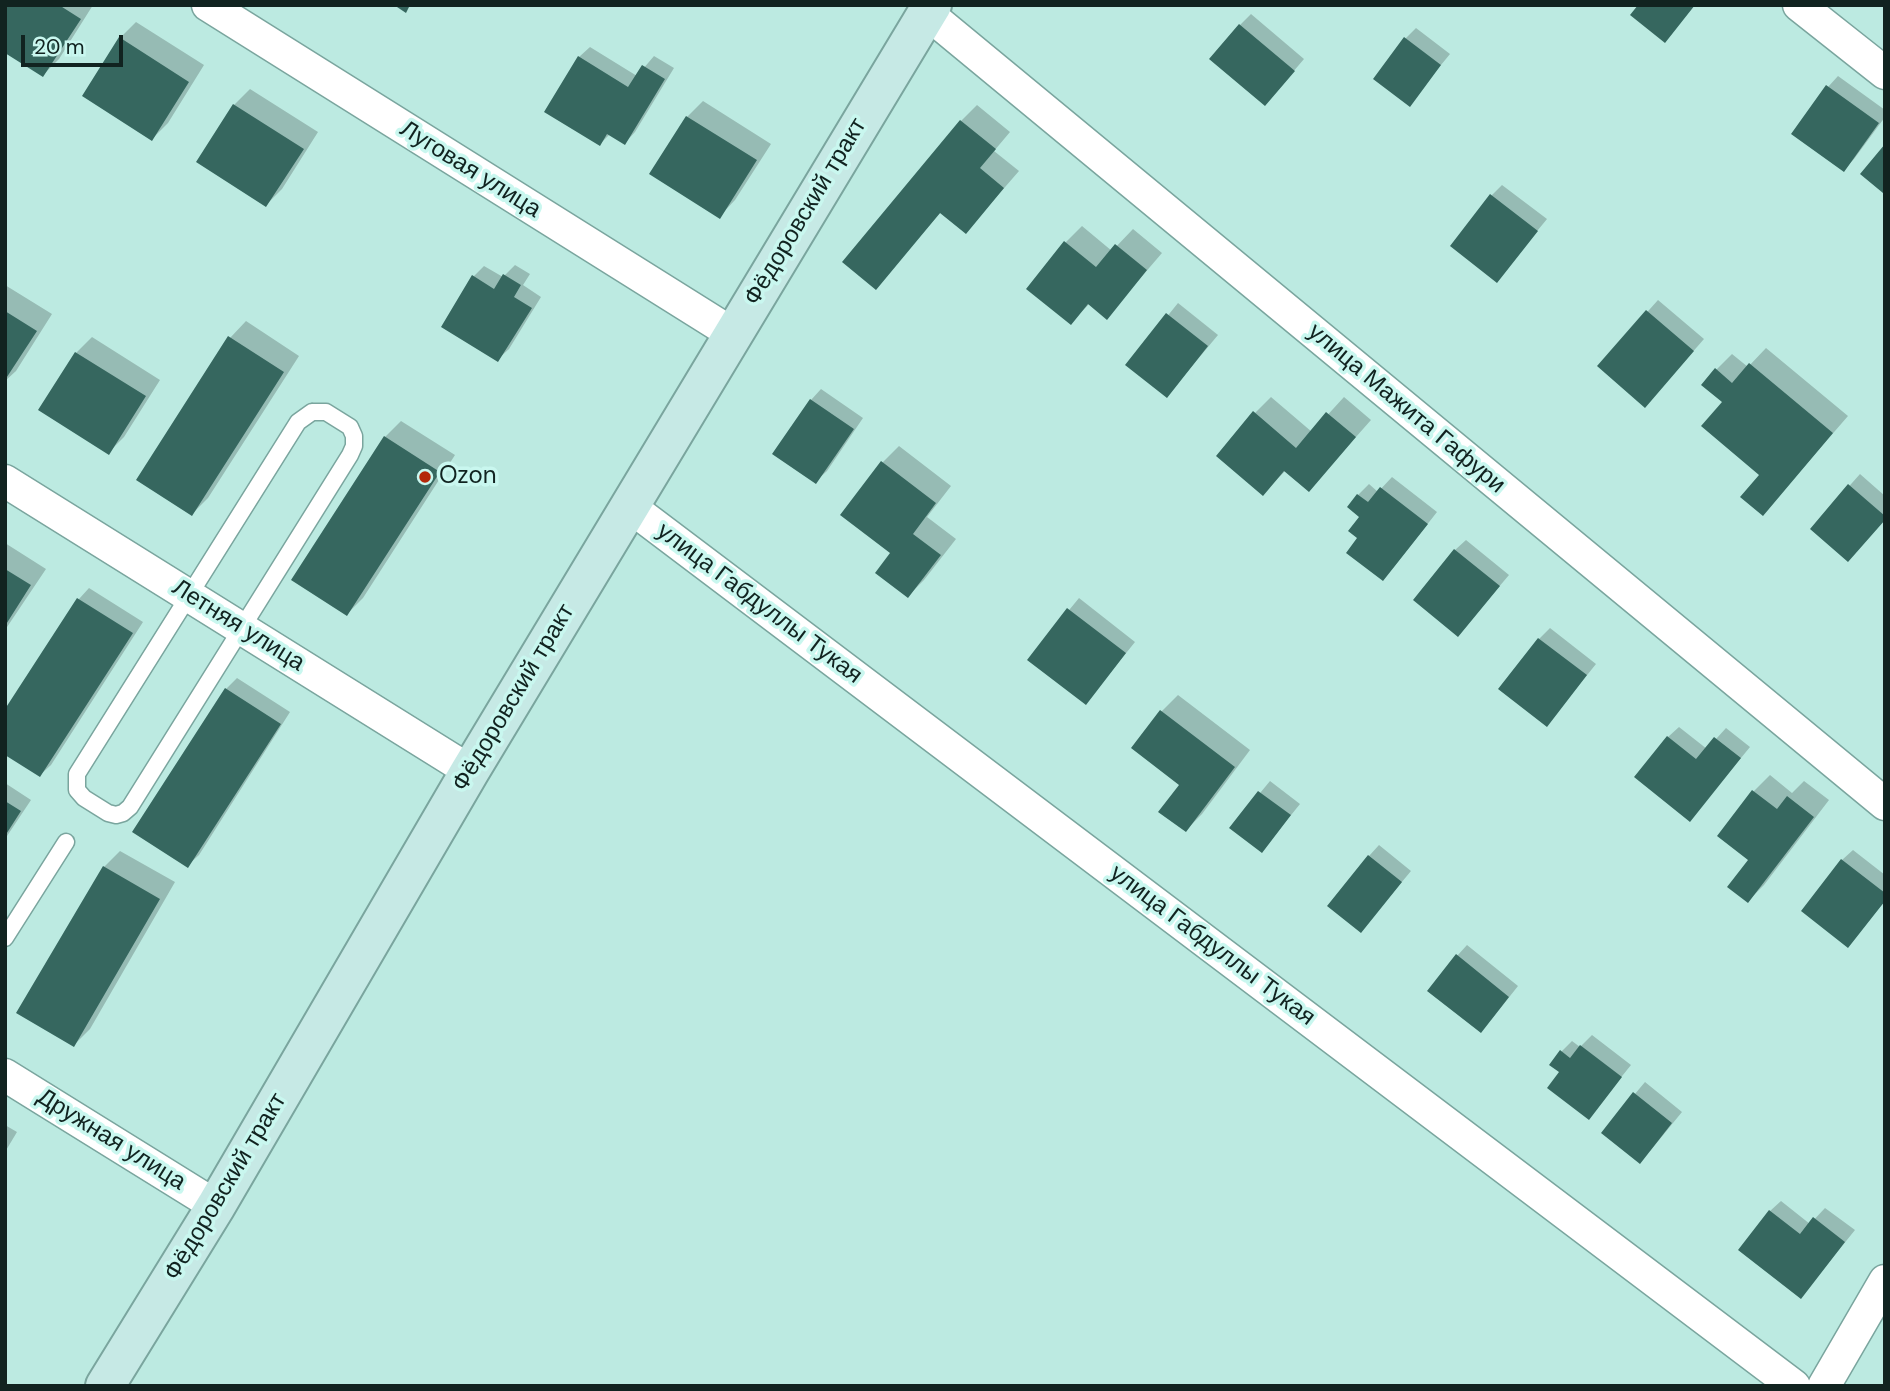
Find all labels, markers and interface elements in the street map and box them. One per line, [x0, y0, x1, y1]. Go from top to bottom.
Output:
scale bar [24, 21, 126, 65]
text: 20 m [34, 33, 85, 61]
street label: Фёдоровский тракт [739, 113, 873, 311]
street label: Луговая улица [394, 115, 546, 225]
street label: улица Мажита Гафури [1301, 318, 1511, 500]
place label: Ozon [439, 463, 497, 491]
marker: Ozon [417, 469, 433, 485]
street label: улица Габдуллы Тукая [651, 517, 867, 691]
street label: Летняя улица [166, 574, 310, 678]
street label: Фёдоровский тракт [447, 599, 581, 797]
street label: улица Габдуллы Тукая [1104, 859, 1320, 1033]
street label: Дружная улица [31, 1083, 191, 1197]
street label: Фёдоровский тракт [159, 1088, 293, 1286]

